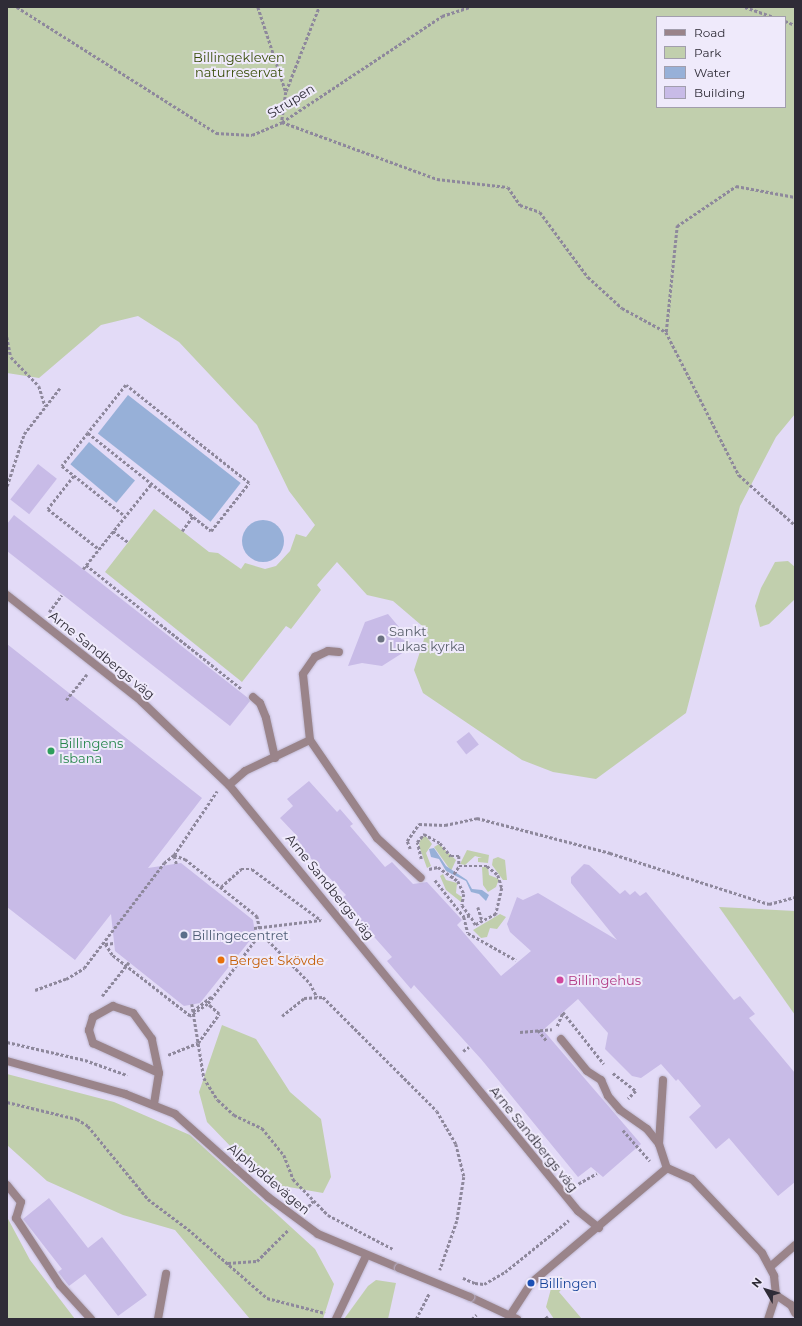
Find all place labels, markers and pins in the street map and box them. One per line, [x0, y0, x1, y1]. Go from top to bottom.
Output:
place label: Sankt Lukas kyrka [389, 624, 465, 655]
marker: Sankt Lukas kyrka [376, 634, 386, 644]
place label: Billingens Isbana [59, 736, 123, 767]
marker: Billingens Isbana [46, 746, 56, 756]
place label: Billingecentret [192, 927, 289, 943]
marker: Billingecentret [179, 930, 189, 940]
place label: Berget Skövde [229, 952, 324, 968]
marker: Berget Skövde [216, 955, 226, 965]
place label: Billingehus [568, 972, 641, 988]
marker: Billingehus [555, 975, 565, 985]
place label: Billingen [539, 1275, 597, 1291]
marker: Billingen [526, 1278, 536, 1288]

